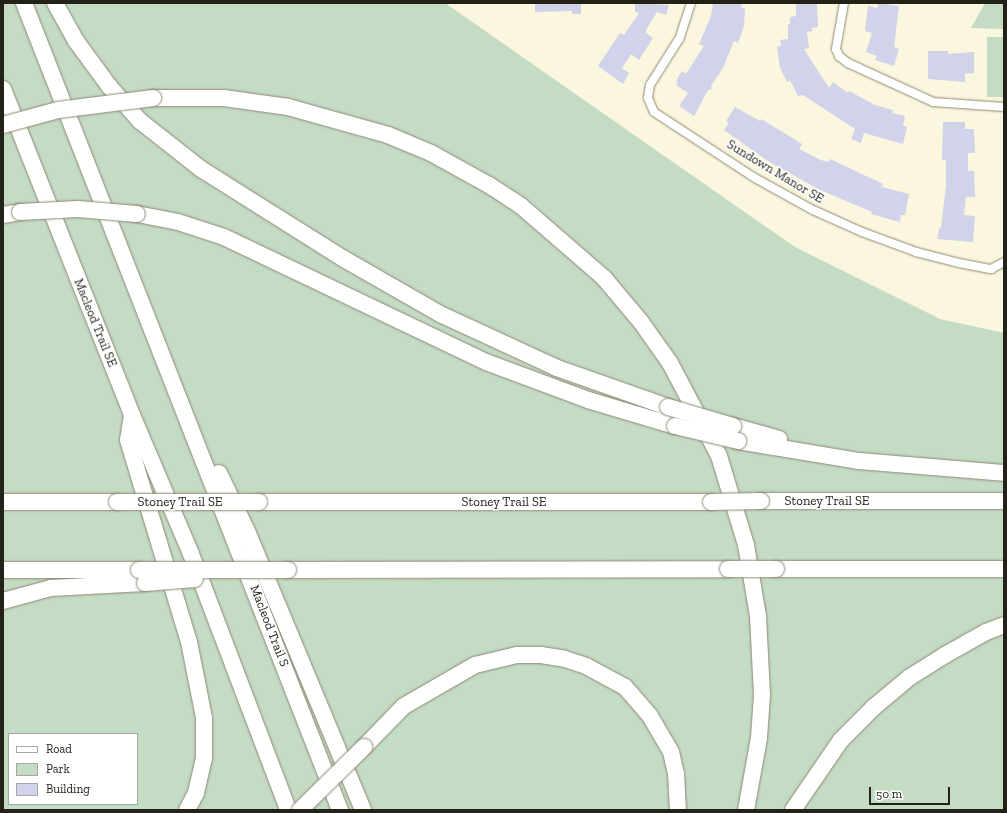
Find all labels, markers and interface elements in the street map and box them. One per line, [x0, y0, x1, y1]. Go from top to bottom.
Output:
street label: Sundown Manor SE [724, 137, 826, 207]
street label: Macleod Trail SE [70, 276, 120, 370]
street label: Stoney Trail SE [784, 493, 870, 509]
street label: Stoney Trail SE [137, 494, 223, 510]
street label: Stoney Trail SE [461, 494, 547, 510]
street label: Macleod Trail S [246, 583, 292, 669]
legend [8, 733, 138, 805]
text: Road [46, 742, 72, 756]
text: Park [46, 762, 70, 776]
scale bar [871, 779, 952, 805]
text: Building [46, 782, 90, 796]
text: 50 m [876, 787, 902, 801]

